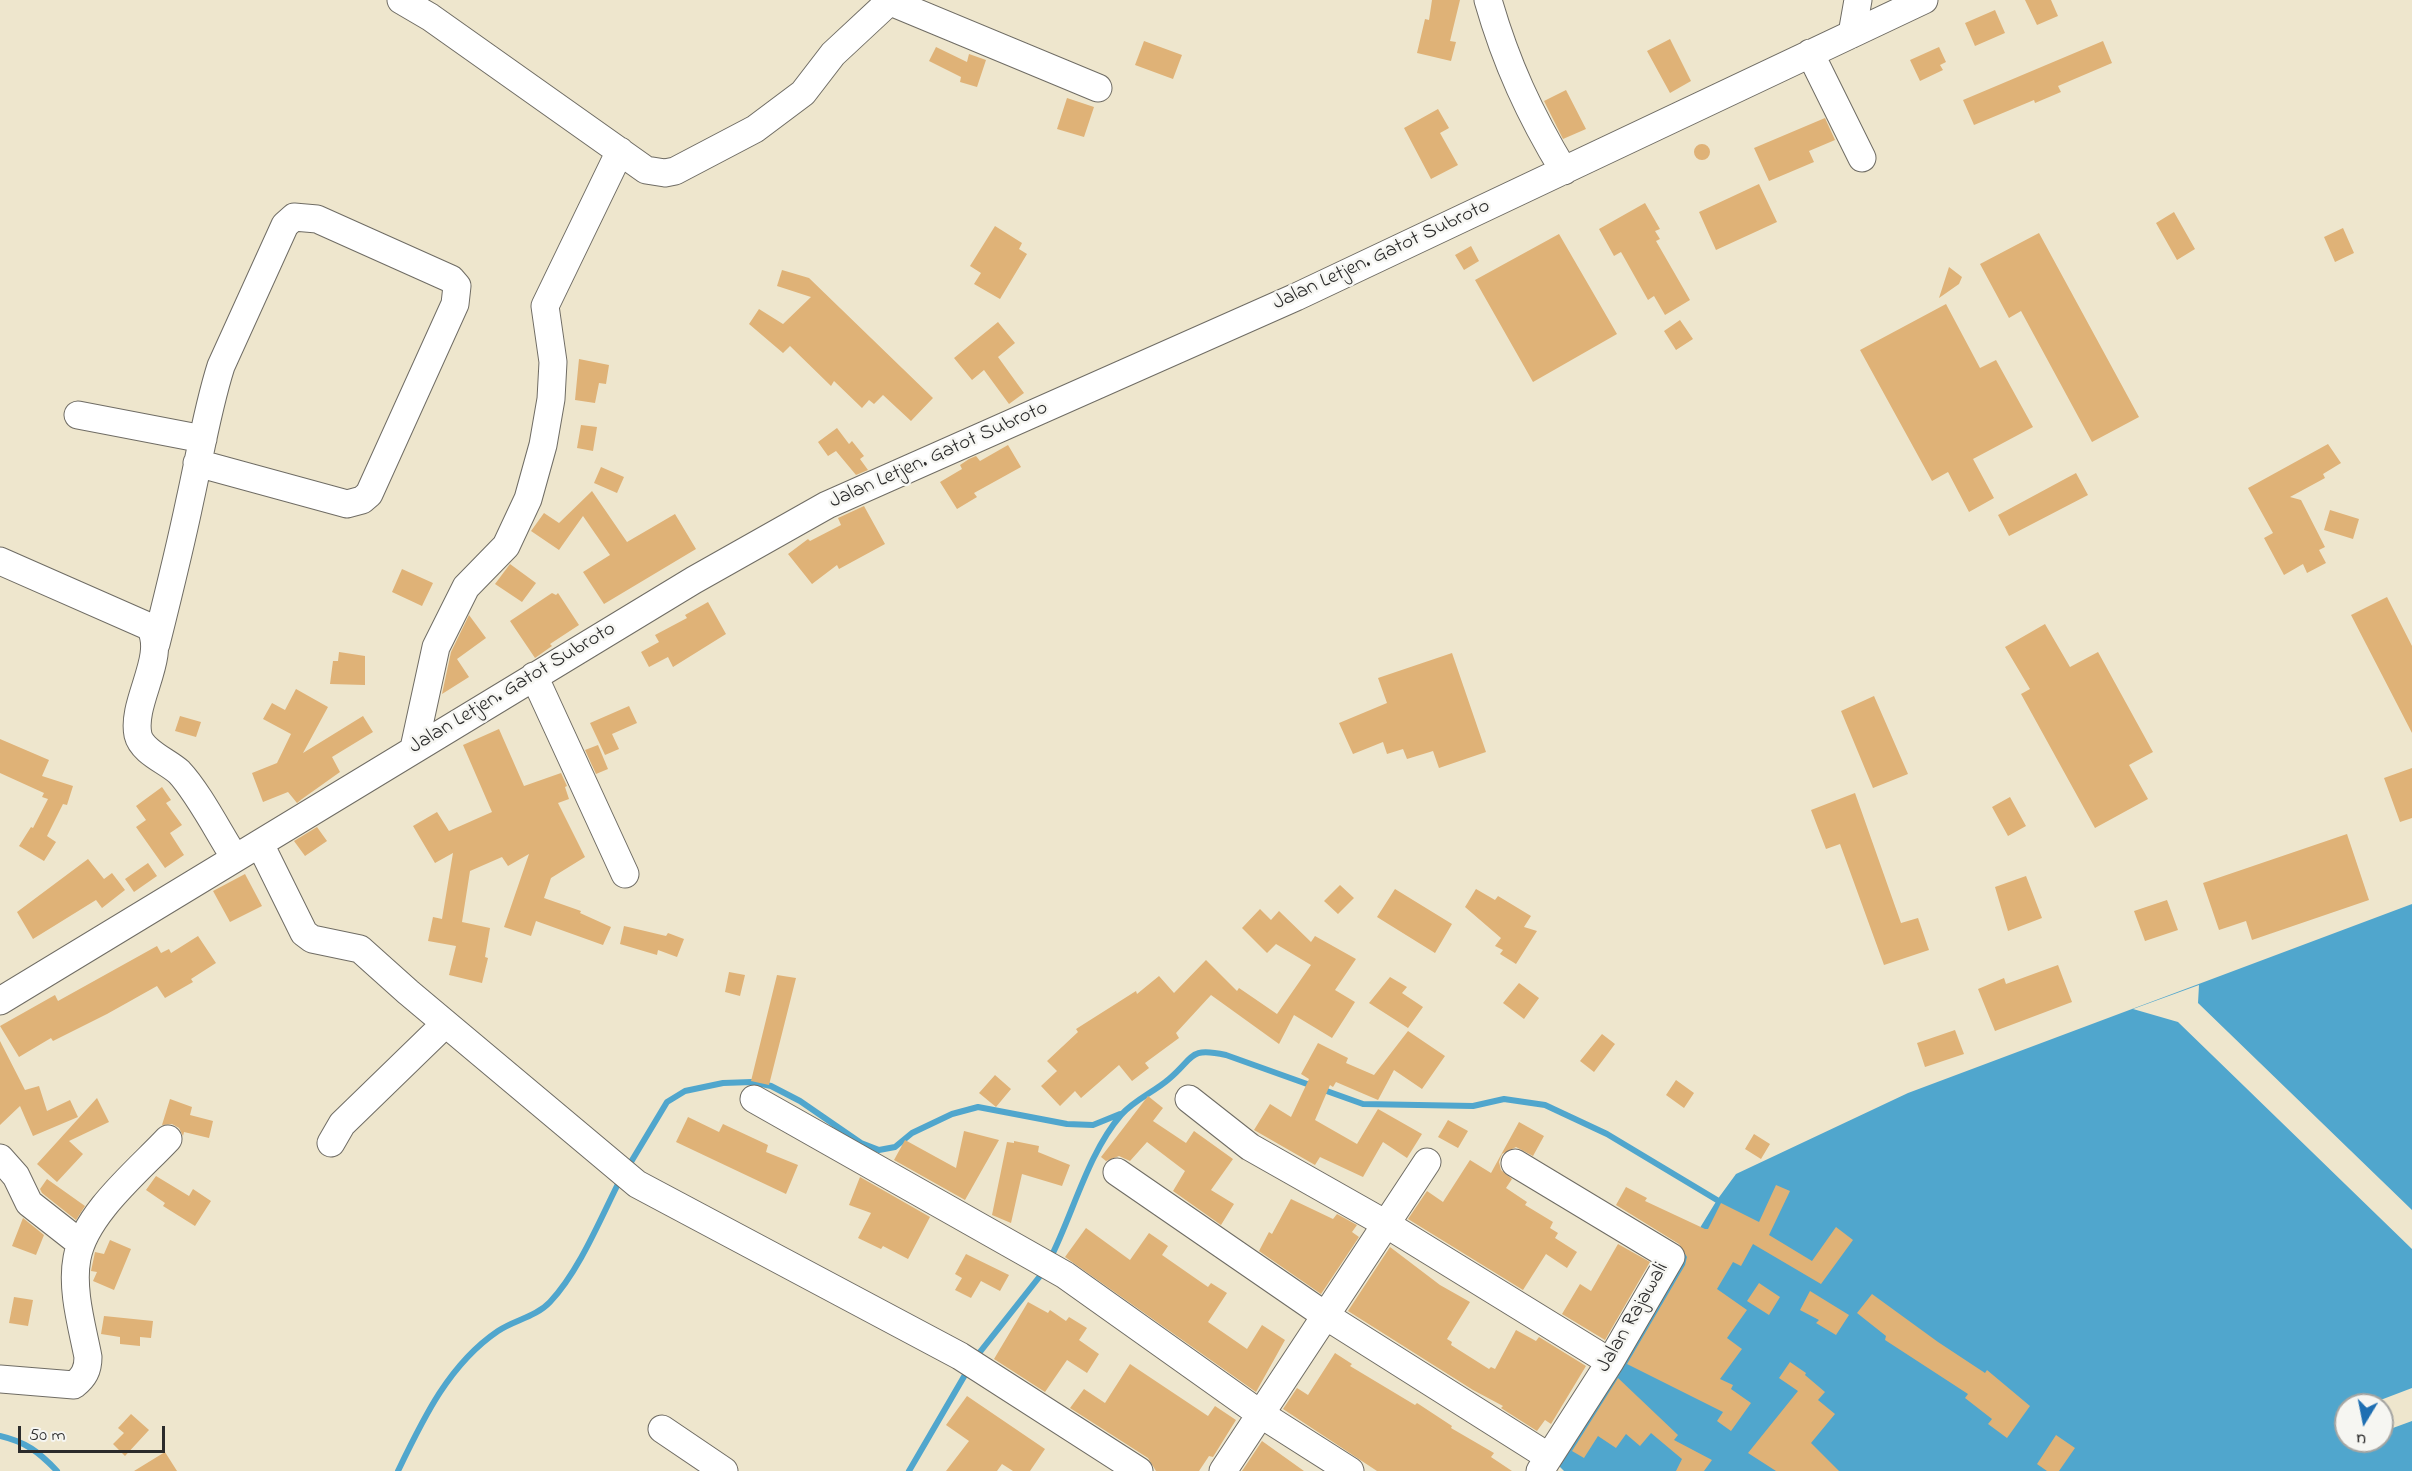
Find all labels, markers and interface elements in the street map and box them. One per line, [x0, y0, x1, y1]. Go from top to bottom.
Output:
street label: Jalan Letjen. Gatot Subroto [1270, 195, 1494, 317]
street label: Jalan Letjen. Gatot Subroto [826, 396, 1052, 516]
street label: Jalan Letjen. Gatot Subroto [405, 617, 621, 761]
street label: Jalan Rajawali [1592, 1258, 1676, 1378]
north arrow [2334, 1393, 2394, 1453]
scale bar [21, 1414, 168, 1452]
text: 50 m [29, 1423, 66, 1449]
text: U [2354, 1426, 2368, 1451]

